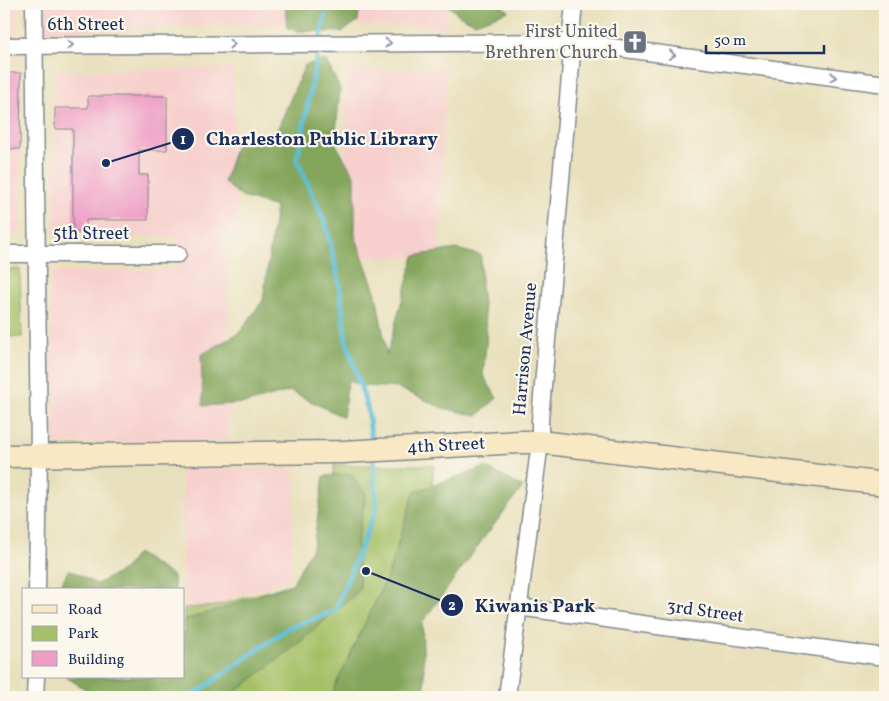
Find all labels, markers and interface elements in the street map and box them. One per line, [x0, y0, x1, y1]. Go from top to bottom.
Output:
street label: 6th Street [48, 13, 124, 38]
place label: First United Brethren Church [485, 20, 618, 66]
scale bar [706, 22, 824, 54]
church icon: First United Brethren Church [622, 29, 648, 55]
text: 50 m [714, 31, 746, 52]
one-way arrow [384, 38, 392, 48]
one-way arrow [229, 39, 237, 49]
one-way arrow [66, 40, 74, 50]
one-way arrow [667, 50, 676, 60]
one-way arrow [829, 71, 837, 82]
callout: Charleston Public Library [171, 122, 448, 156]
text: Charleston Public Library [206, 127, 438, 153]
text: 1 [180, 130, 186, 151]
street label: 5th Street [53, 222, 129, 247]
street label: Harrison Avenue [508, 281, 544, 417]
street label: 4th Street [406, 431, 486, 461]
legend [22, 588, 185, 678]
callout: Kiwanis Park [440, 588, 605, 622]
text: Kiwanis Park [475, 594, 596, 620]
street label: 3rd Street [665, 594, 745, 630]
text: 2 [448, 596, 456, 617]
text: Road [68, 600, 102, 621]
text: Park [68, 624, 99, 645]
text: Building [68, 650, 125, 671]

